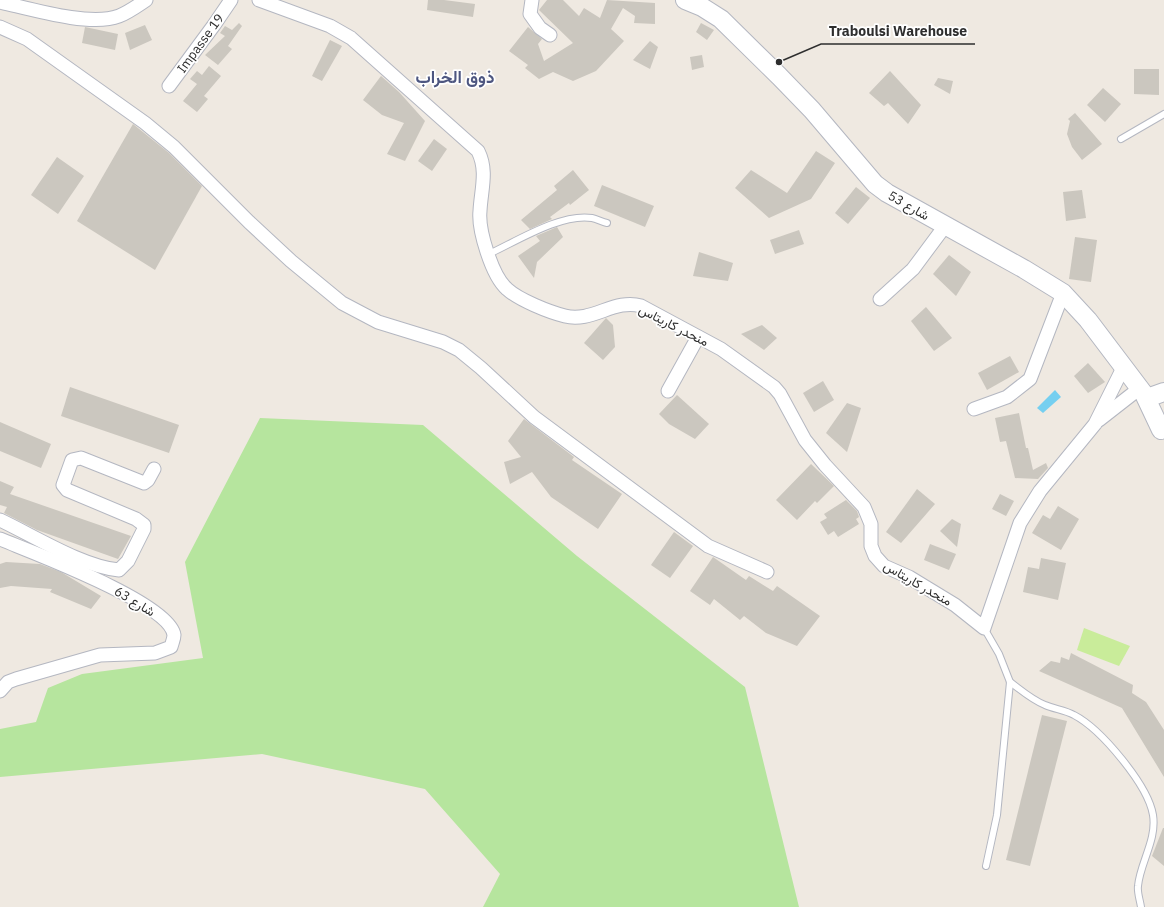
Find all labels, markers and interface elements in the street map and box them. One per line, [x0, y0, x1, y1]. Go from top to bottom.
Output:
street label: Impasse 19 [173, 10, 228, 76]
callout: Traboulsi Warehouse [821, 18, 975, 44]
text: Traboulsi Warehouse [829, 22, 967, 40]
district label: ذوق الخراب [416, 66, 494, 88]
street label: شارع 53 [885, 187, 932, 225]
street label: منحدر كاريتاس [636, 301, 712, 350]
street label: منحدر كاريتاس [881, 557, 955, 610]
street label: شارع 63 [111, 583, 158, 621]

